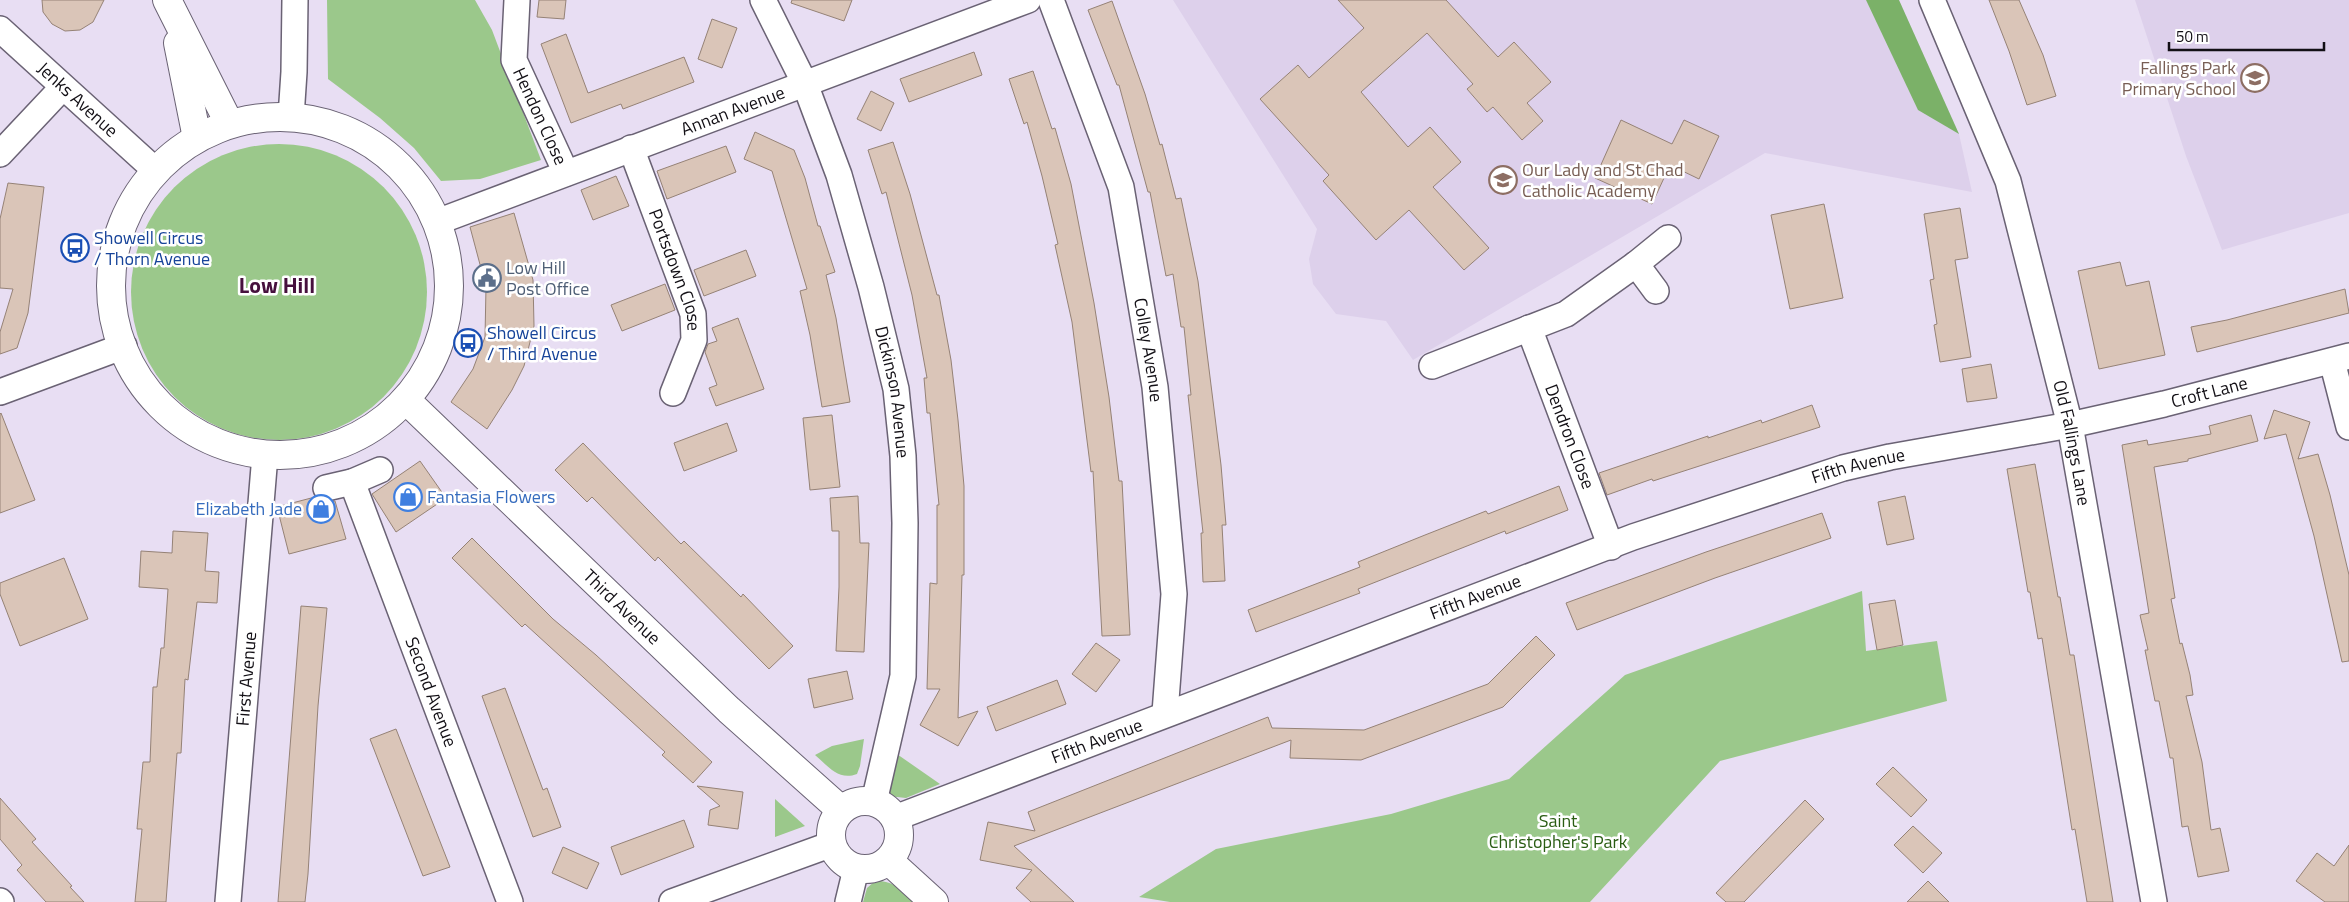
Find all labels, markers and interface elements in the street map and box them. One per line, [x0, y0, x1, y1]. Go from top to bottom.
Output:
scale bar [2169, 20, 2324, 52]
text: 50 m [2176, 25, 2209, 48]
place label: Fallings Park Primary School [2122, 54, 2236, 102]
street label: Jenks Avenue [31, 55, 125, 143]
street label: Hendon Close [506, 63, 574, 169]
school or university icon: Fallings Park Primary School [2240, 63, 2270, 93]
street label: Annan Avenue [677, 79, 788, 142]
place label: Our Lady and St Chad Catholic Academy [1522, 156, 1683, 204]
school or university icon: Our Lady and St Chad Catholic Academy [1488, 165, 1518, 195]
street label: Portsdown Close [642, 205, 708, 331]
place label: Showell Circus / Thorn Avenue [94, 224, 210, 272]
bus stop icon: Showell Circus / Thorn Avenue [60, 233, 90, 263]
place label: Low Hill Post Office [506, 254, 589, 302]
public building icon: Low Hill Post Office [472, 263, 502, 293]
district label: Low Hill [239, 268, 315, 302]
street label: Colley Avenue [1127, 296, 1170, 403]
place label: Showell Circus / Third Avenue [487, 319, 597, 367]
street label: Dickinson Avenue [868, 323, 917, 459]
bus stop icon: Showell Circus / Third Avenue [453, 328, 483, 358]
street label: Croft Lane [2168, 369, 2250, 415]
street label: Old Fallings Lane [2046, 377, 2098, 508]
street label: Dendron Close [1538, 380, 1602, 493]
street label: Fifth Avenue [1808, 441, 1907, 491]
shop icon: Fantasia Flowers [393, 482, 423, 512]
place label: Fantasia Flowers [427, 483, 555, 510]
shop icon: Elizabeth Jade [306, 494, 336, 524]
place label: Elizabeth Jade [195, 495, 302, 522]
street label: Third Avenue [577, 563, 667, 651]
street label: Fifth Avenue [1426, 567, 1525, 626]
street label: First Avenue [229, 630, 263, 727]
street label: Second Avenue [398, 633, 464, 751]
street label: Fifth Avenue [1047, 711, 1146, 770]
park label: Saint Christopher's Park [1489, 807, 1628, 855]

